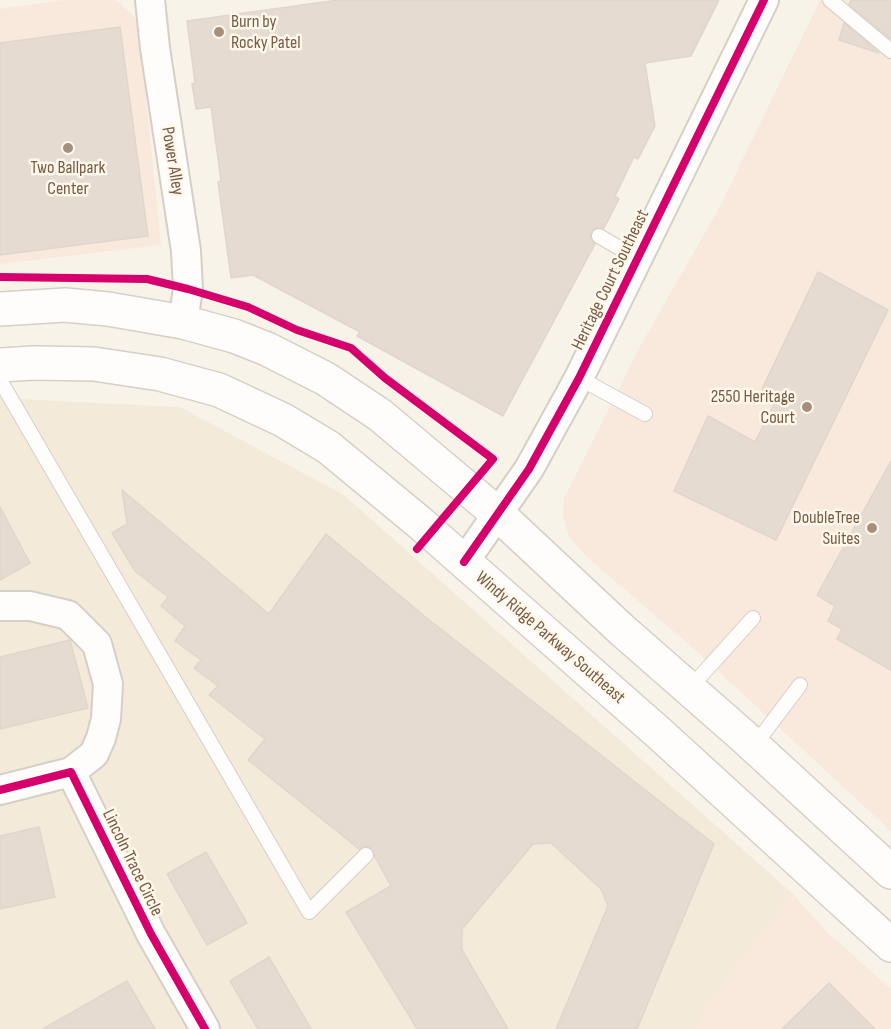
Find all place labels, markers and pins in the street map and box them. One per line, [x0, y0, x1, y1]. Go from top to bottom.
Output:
place label: Burn by Rocky Patel [231, 11, 301, 54]
marker: Burn by Rocky Patel [212, 25, 226, 39]
marker: Two Ballpark Center [61, 141, 75, 155]
place label: Two Ballpark Center [31, 157, 105, 200]
place label: 2550 Heritage Court [711, 386, 795, 428]
marker: 2550 Heritage Court [800, 400, 814, 414]
place label: DoubleTree Suites [793, 507, 860, 550]
marker: DoubleTree Suites [865, 521, 879, 535]

